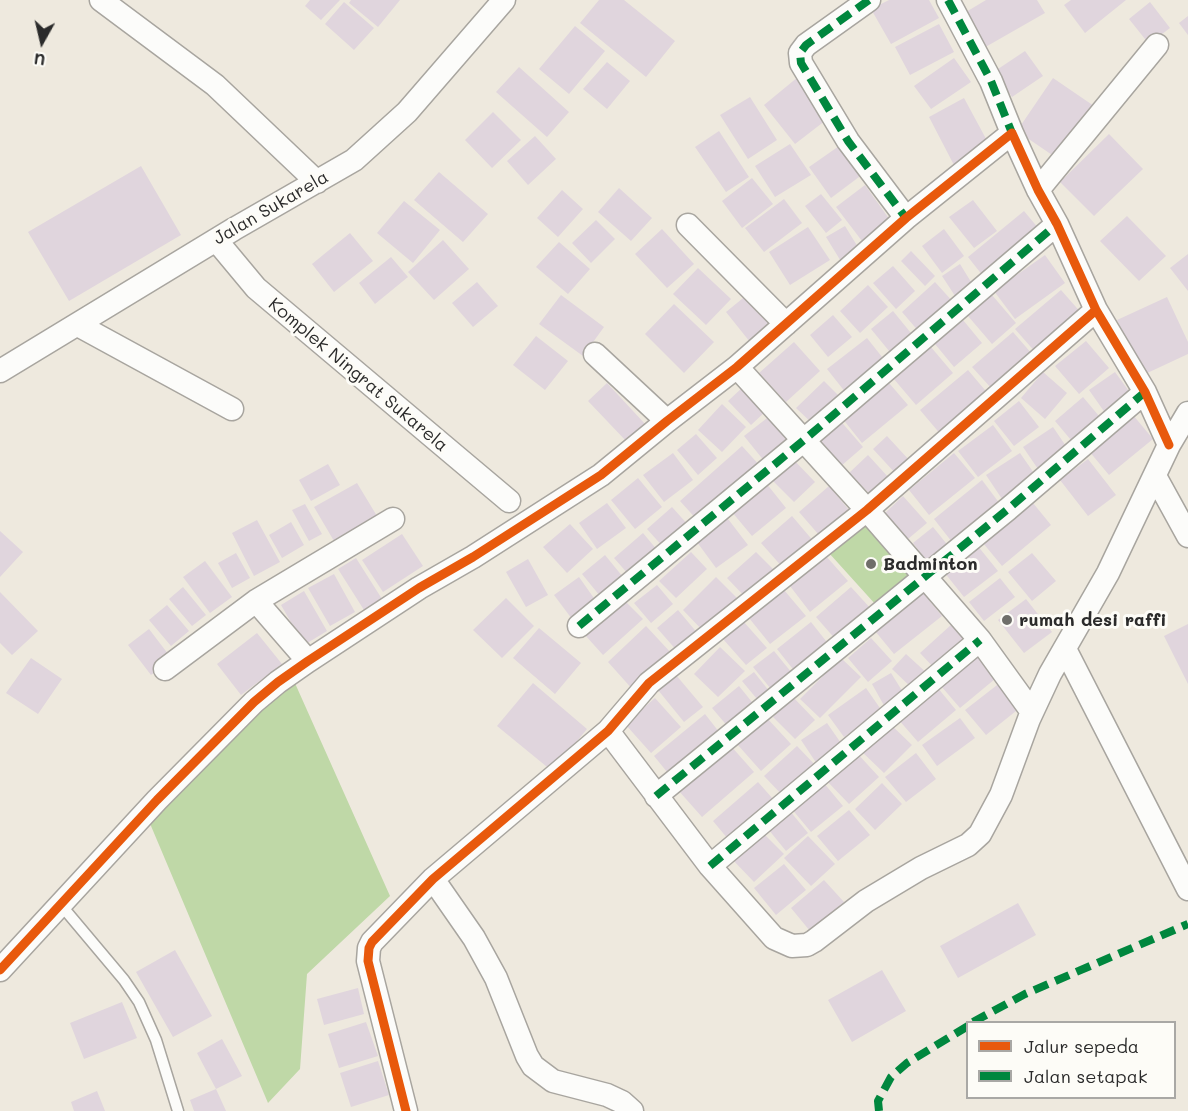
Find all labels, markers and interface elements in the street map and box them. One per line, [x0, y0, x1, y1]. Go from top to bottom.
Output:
north arrow [12, 12, 72, 72]
text: U [32, 49, 46, 72]
street label: Jalan Sukarela [210, 166, 332, 250]
street label: Komplek Ningrat Sukarela [264, 294, 452, 456]
place label: Badminton [883, 553, 978, 575]
marker: Badminton [864, 557, 878, 571]
place label: rumah desi raffi [1019, 609, 1167, 631]
marker: rumah desi raffi [1000, 613, 1014, 627]
legend [966, 1021, 1176, 1099]
text: Jalur sepeda [1024, 1034, 1139, 1058]
text: Jalan setapak [1024, 1064, 1147, 1088]

